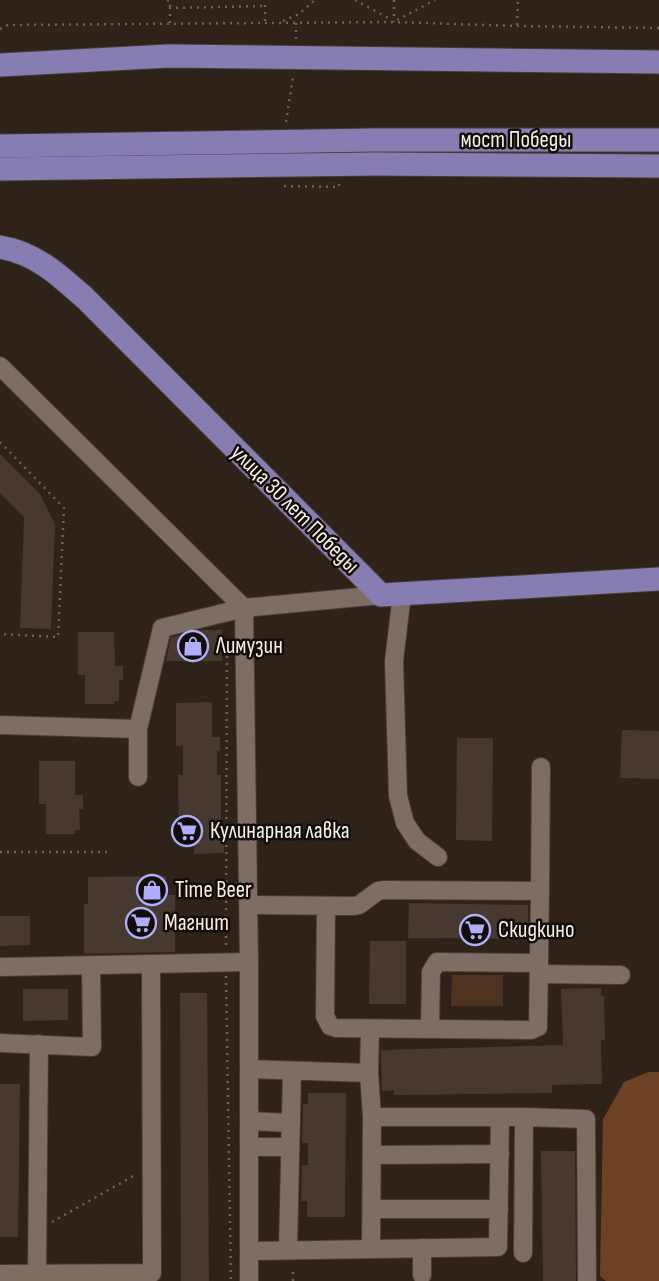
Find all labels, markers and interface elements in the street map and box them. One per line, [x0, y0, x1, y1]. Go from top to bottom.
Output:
street label: мост Победы [461, 126, 571, 154]
street label: улица 30 лет Победы [225, 439, 365, 579]
shop icon: Лимузин [176, 629, 210, 663]
place label: Лимузин [215, 632, 283, 660]
supermarket icon: Кулинарная лавка [170, 814, 204, 848]
place label: Кулинарная лавка [210, 817, 350, 845]
shop icon: Time Beer [135, 873, 169, 907]
place label: Time Beer [175, 876, 252, 904]
supermarket icon: Магнит [124, 906, 158, 940]
place label: Магнит [164, 909, 229, 937]
supermarket icon: Скидкино [458, 913, 492, 947]
place label: Скидкино [498, 916, 574, 944]

